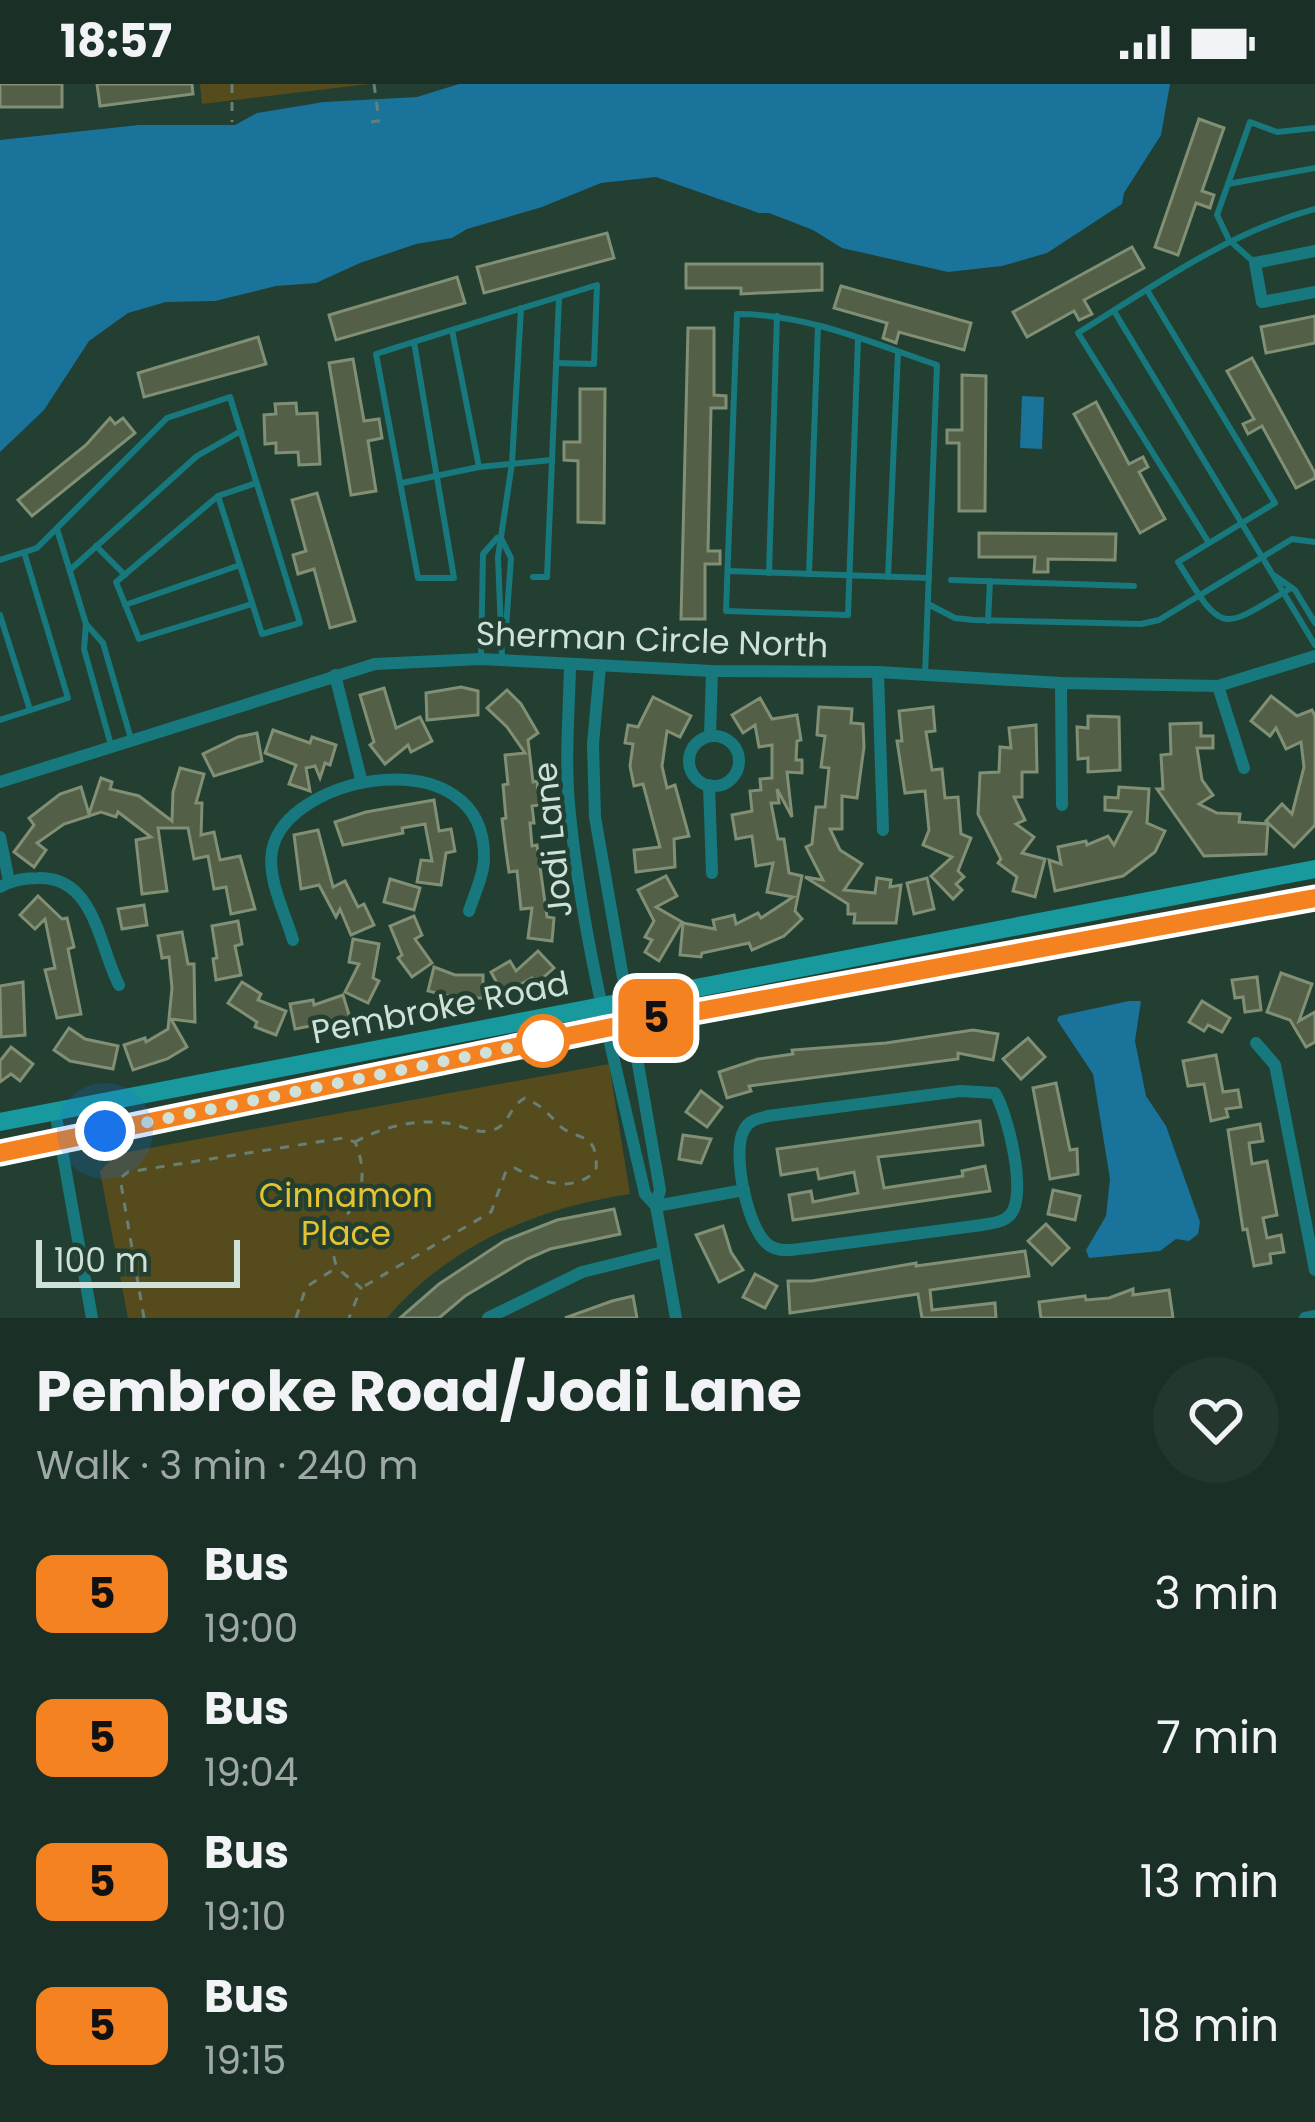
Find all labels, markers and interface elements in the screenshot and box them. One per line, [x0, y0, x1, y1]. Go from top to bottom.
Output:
text: 18:57 [60, 10, 172, 73]
street label: Sherman Circle North [475, 610, 829, 669]
street label: Jodi Lane [521, 760, 584, 920]
street label: Pembroke Road [307, 959, 573, 1055]
line badge: 5 [617, 979, 695, 1057]
text: 5 [642, 988, 670, 1047]
unlabelled marker [518, 1016, 568, 1066]
your location [75, 1101, 135, 1161]
park label: Cinnamon Place [259, 1172, 433, 1257]
scale bar [36, 1234, 240, 1287]
text: 100 m [54, 1237, 149, 1284]
text: Pembroke Road/Jodi Lane [36, 1351, 802, 1431]
button: heart [1153, 1357, 1279, 1483]
text: Walk · 3 min · 240 m [36, 1438, 418, 1493]
text: Bus [204, 1533, 289, 1596]
text: 3 min [1154, 1562, 1279, 1625]
text: 5 [88, 1564, 116, 1623]
text: 19:00 [204, 1601, 298, 1656]
text: Bus [204, 1677, 289, 1740]
text: 7 min [1156, 1706, 1279, 1769]
text: 5 [88, 1708, 116, 1767]
text: 19:04 [204, 1745, 298, 1800]
text: Bus [204, 1821, 289, 1884]
text: 13 min [1140, 1850, 1279, 1913]
text: 5 [88, 1852, 116, 1911]
text: 19:10 [204, 1889, 286, 1944]
text: Bus [204, 1965, 289, 2028]
text: 18 min [1138, 1994, 1279, 2057]
text: 5 [88, 1996, 116, 2055]
text: 19:15 [204, 2033, 286, 2088]

